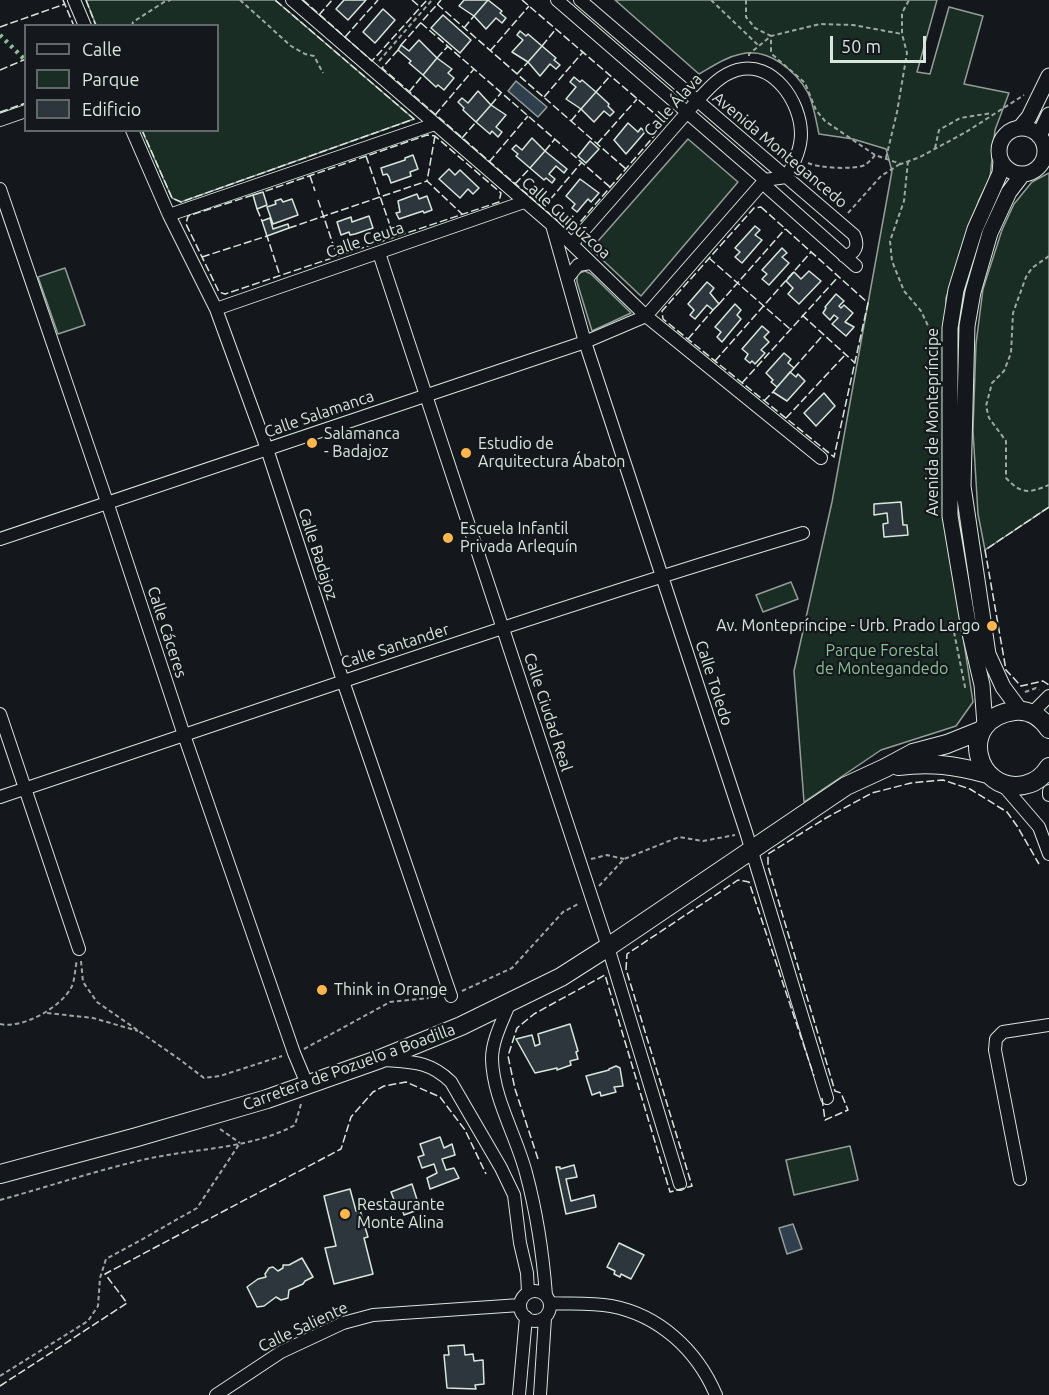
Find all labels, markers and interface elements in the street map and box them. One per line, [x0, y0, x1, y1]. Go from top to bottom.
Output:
legend [24, 24, 219, 132]
scale bar [833, 24, 929, 62]
text: 50 m [841, 36, 881, 56]
text: Calle [82, 39, 122, 59]
text: Parque [82, 69, 139, 89]
street label: Calle Álava [640, 70, 706, 140]
street label: Avenida Montegancedo [709, 88, 851, 212]
text: Edificio [82, 99, 141, 119]
street label: Calle Guipúzcoa [517, 173, 615, 263]
street label: Calle Ceuta [324, 218, 406, 262]
street label: Avenida de Montepríncipe [923, 328, 943, 516]
street label: Calle Salamanca [262, 386, 376, 442]
place label: Salamanca - Badajoz [324, 424, 400, 462]
place label: Estudio de Arquitectura Ábaton [478, 434, 625, 472]
marker: Salamanca - Badajoz [305, 436, 319, 450]
marker: Estudio de Arquitectura Ábaton [459, 446, 473, 460]
street label: Calle Badajoz [294, 506, 342, 602]
place label: Escuela Infantil Privada Arlequín [460, 519, 578, 557]
marker: Escuela Infantil Privada Arlequín [441, 531, 455, 545]
street label: Calle Cáceres [143, 584, 191, 680]
place label: Av. Montepríncipe - Urb. Prado Largo [716, 616, 980, 636]
street label: Calle Santander [339, 619, 451, 673]
marker: Av. Montepríncipe - Urb. Prado Largo [985, 619, 999, 633]
street label: Calle Toledo [691, 638, 737, 728]
park label: Parque Forestal de Montegandedo [816, 641, 948, 679]
street label: Calle Ciudad Real [520, 650, 576, 774]
place label: Think in Orange [334, 980, 447, 1000]
marker: Think in Orange [315, 983, 329, 997]
street label: Carretera de Pozuelo a Boadilla [240, 1020, 458, 1114]
place label: Restaurante Monte Alina [357, 1195, 445, 1233]
marker: Restaurante Monte Alina [338, 1207, 352, 1221]
street label: Calle Saliente [255, 1298, 351, 1356]

